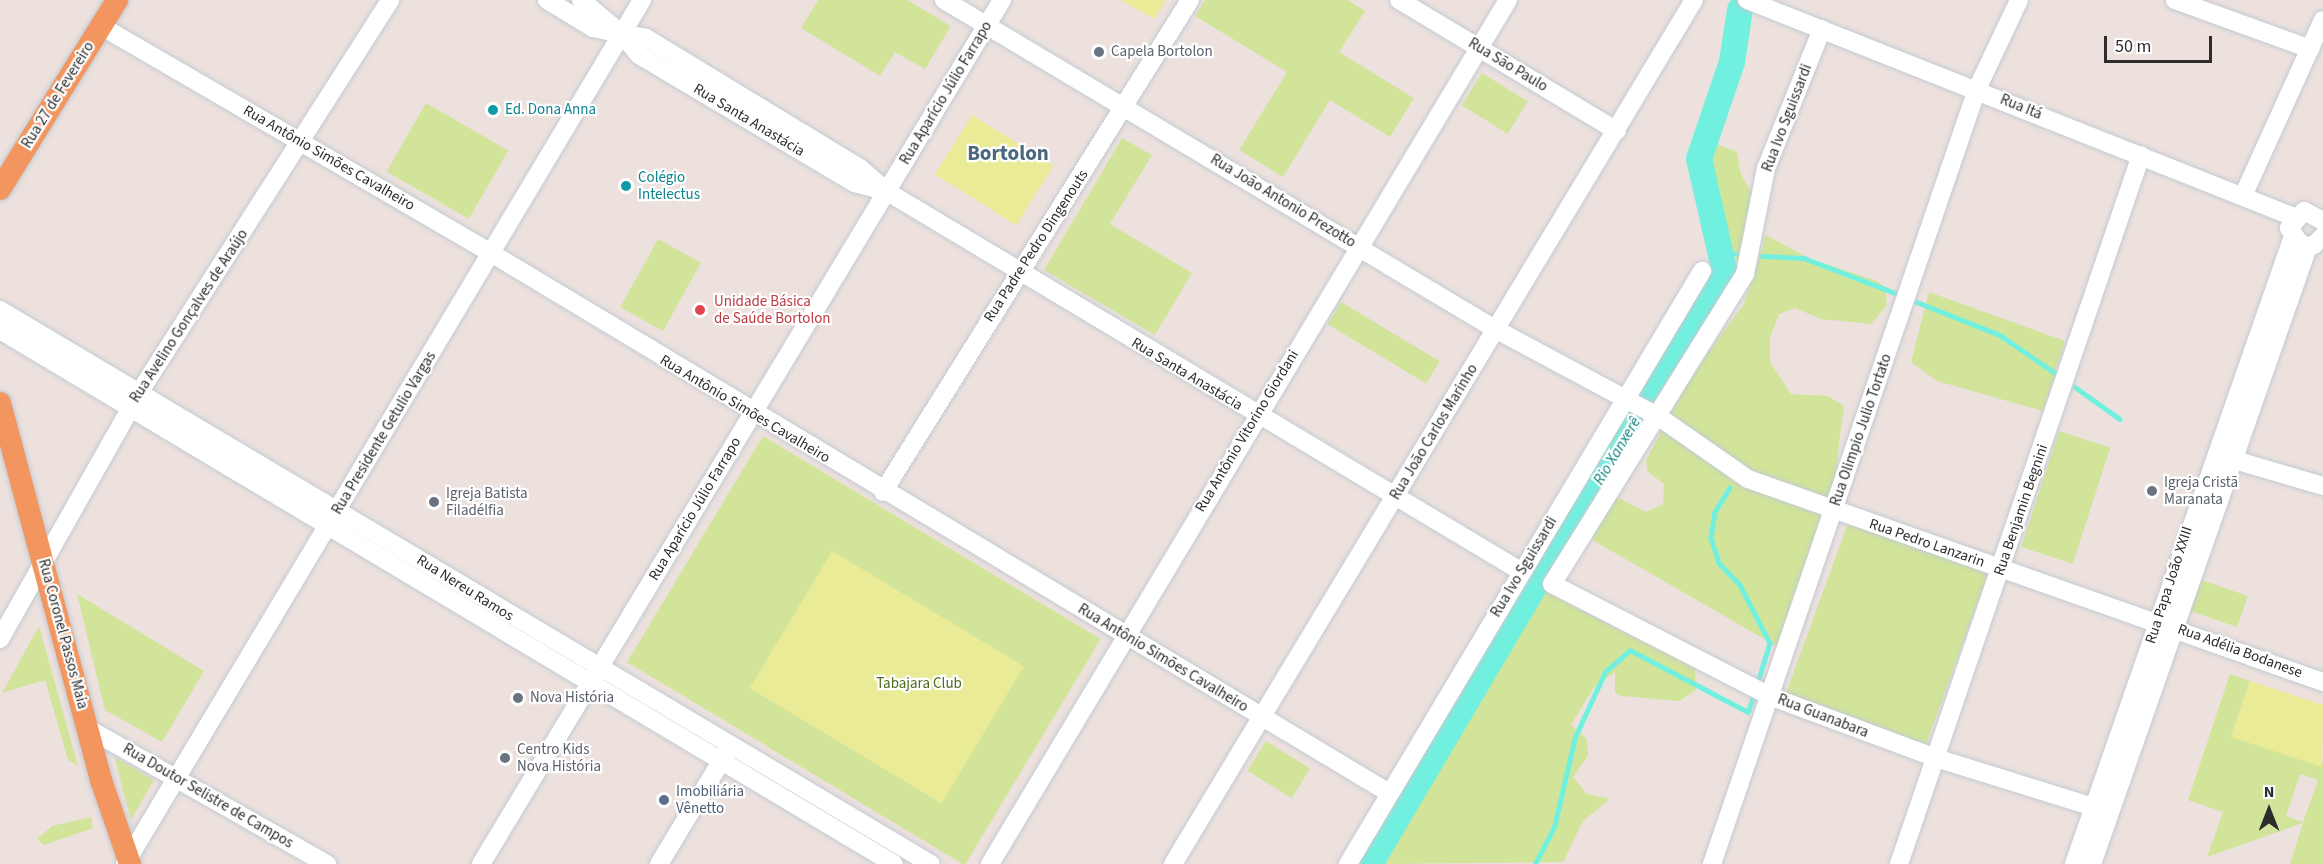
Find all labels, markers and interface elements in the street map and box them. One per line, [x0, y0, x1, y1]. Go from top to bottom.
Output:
street label: Rua Aparício Júlio Farrapo [896, 18, 996, 168]
scale bar [2107, 24, 2215, 62]
street label: Rua São Paulo [1465, 34, 1551, 96]
text: 50 m [2115, 34, 2151, 59]
street label: Rua 27 de Fevereiro [18, 38, 98, 152]
place label: Capela Bortolon [1111, 43, 1213, 61]
marker: Capela Bortolon [1092, 45, 1106, 59]
street label: Rua Ivo Sguissardi [1758, 62, 1816, 174]
street label: Rua Santa Anastácia [690, 80, 808, 160]
street label: Rua Itá [1997, 91, 2045, 123]
street label: Rua Antônio Simões Cavalheiro [240, 101, 418, 215]
place label: Ed. Dona Anna [505, 101, 596, 119]
marker: Ed. Dona Anna [486, 103, 500, 117]
district label: Bortolon [967, 140, 1049, 166]
street label: Rua João Antonio Prezotto [1207, 150, 1359, 252]
street label: Rua Padre Pedro Dingenouts [980, 166, 1092, 326]
place label: Colégio Intelectus [638, 168, 700, 203]
marker: Colégio Intelectus [619, 179, 633, 193]
street label: Rua Avelino Gonçalves de Araújo [126, 226, 252, 406]
place label: Unidade Básica de Saúde Bortolon [714, 292, 831, 327]
marker: Unidade Básica de Saúde Bortolon [691, 301, 709, 319]
street label: Rua Santa Anastácia [1128, 334, 1246, 414]
street label: Rua Antônio Vitorino Giordani [1191, 347, 1303, 515]
street label: Rua Presidente Getulio Vargas [328, 348, 440, 518]
street label: Rua Antônio Simões Cavalheiro [657, 351, 833, 467]
street label: Rua Olimpio Julio Tortato [1826, 352, 1896, 508]
street label: Rua João Carlos Marinho [1386, 361, 1482, 503]
water label: Rio Xanxerê [1589, 414, 1645, 488]
street label: Rua Aparício Júlio Farrapo [645, 434, 745, 584]
street label: Rua Benjamin Begnini [1990, 442, 2052, 578]
place label: Igreja Cristã Maranata [2164, 473, 2238, 508]
place label: Igreja Batista Filadélfia [446, 484, 527, 519]
marker: Igreja Cristã Maranata [2145, 484, 2159, 498]
marker: Igreja Batista Filadélfia [427, 495, 441, 509]
street label: Rua Ivo Sguissardi [1487, 514, 1561, 620]
street label: Rua Pedro Lanzarin [1867, 515, 1987, 571]
street label: Rua Papa João XXIII [2142, 524, 2196, 646]
street label: Rua Nereu Ramos [413, 551, 517, 625]
street label: Rua Coronel Passos Maia [34, 557, 92, 711]
street label: Rua Antônio Simões Cavalheiro [1075, 600, 1251, 716]
street label: Rua Adélia Bodanese [2175, 620, 2305, 682]
park label: Tabajara Club [876, 675, 962, 693]
place label: Nova História [530, 689, 614, 707]
street label: Rua Guanabara [1775, 690, 1871, 742]
marker: Nova História [511, 691, 525, 705]
street label: Rua Doutor Selistre de Campos [120, 740, 296, 852]
place label: Centro Kids Nova História [517, 740, 601, 775]
marker: Centro Kids Nova História [498, 751, 512, 765]
north arrow [2239, 780, 2299, 840]
text: N [2264, 781, 2274, 803]
place label: Imobiliária Vênetto [676, 782, 744, 817]
marker: Imobiliária Vênetto [657, 793, 671, 807]

